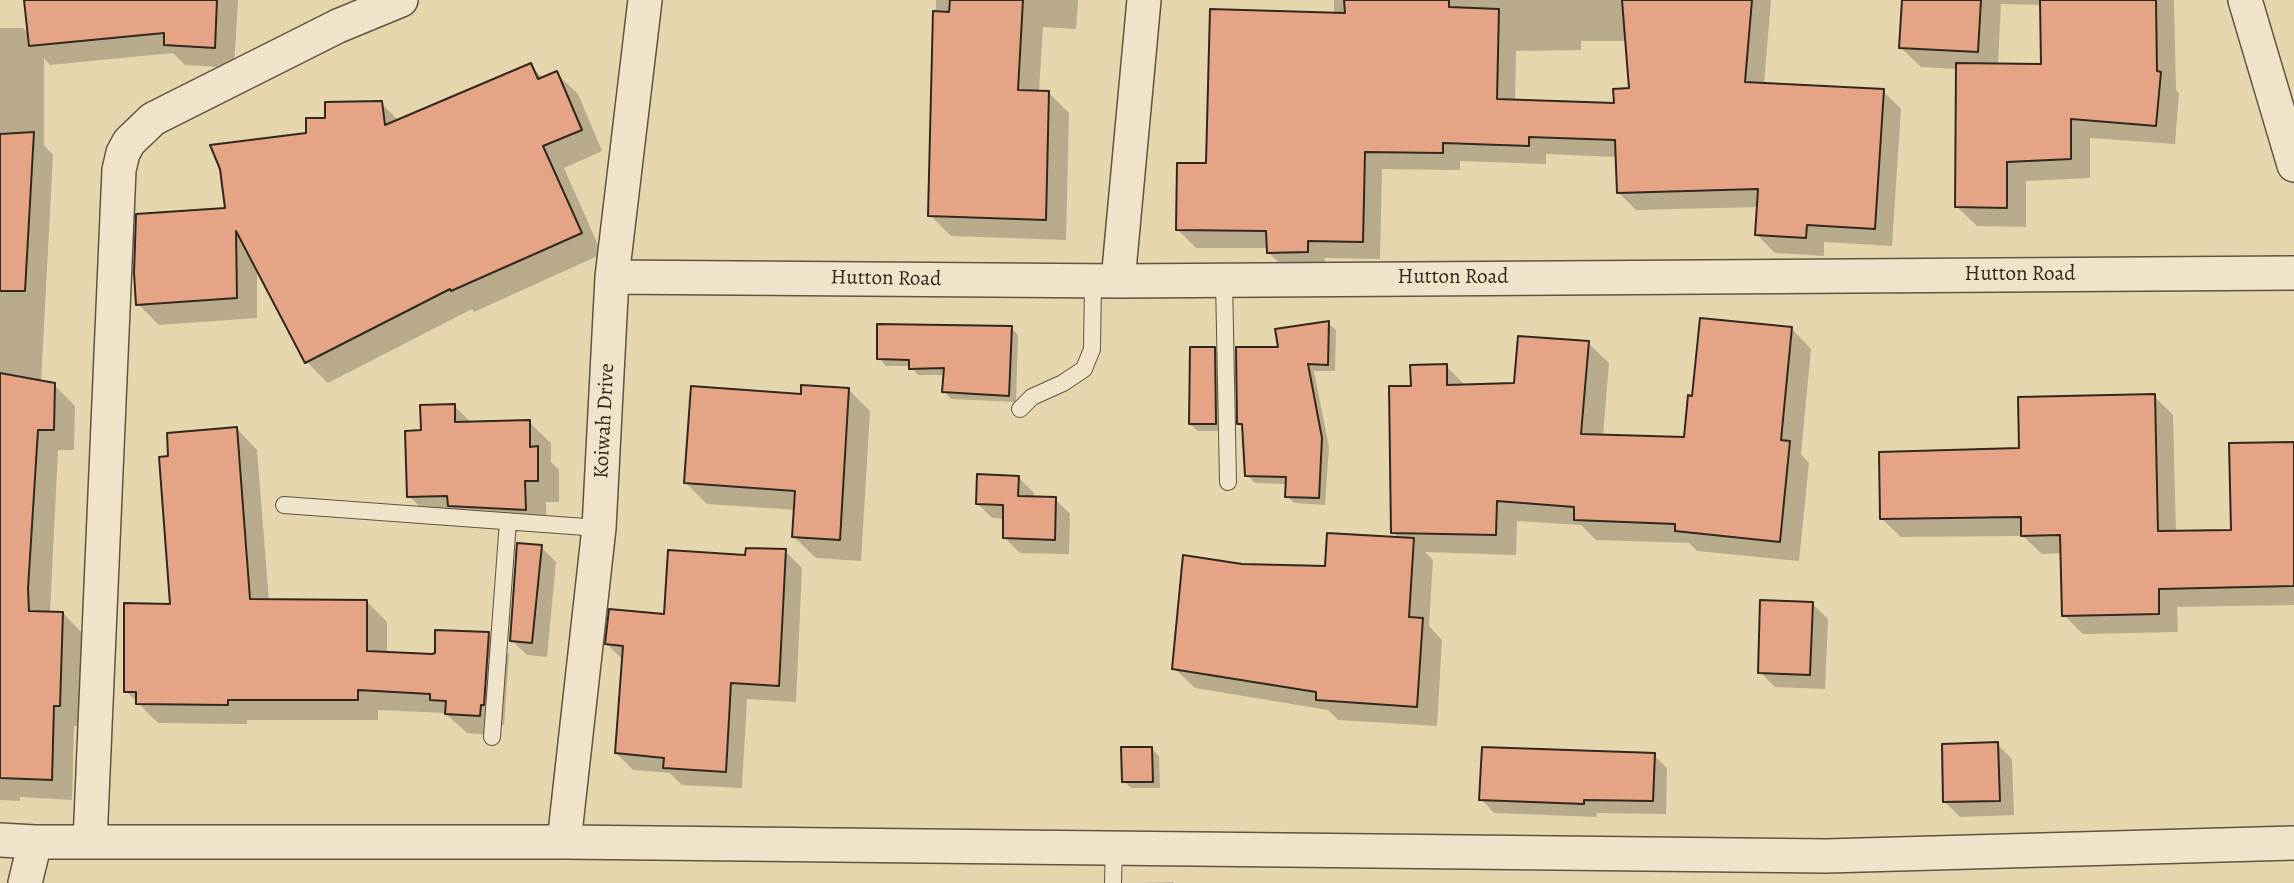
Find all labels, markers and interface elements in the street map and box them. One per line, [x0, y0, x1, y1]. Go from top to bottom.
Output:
street label: Hutton Road [1965, 262, 2075, 288]
street label: Hutton Road [830, 265, 942, 293]
street label: Hutton Road [1398, 265, 1508, 291]
street label: Koiwah Drive [589, 363, 621, 479]

